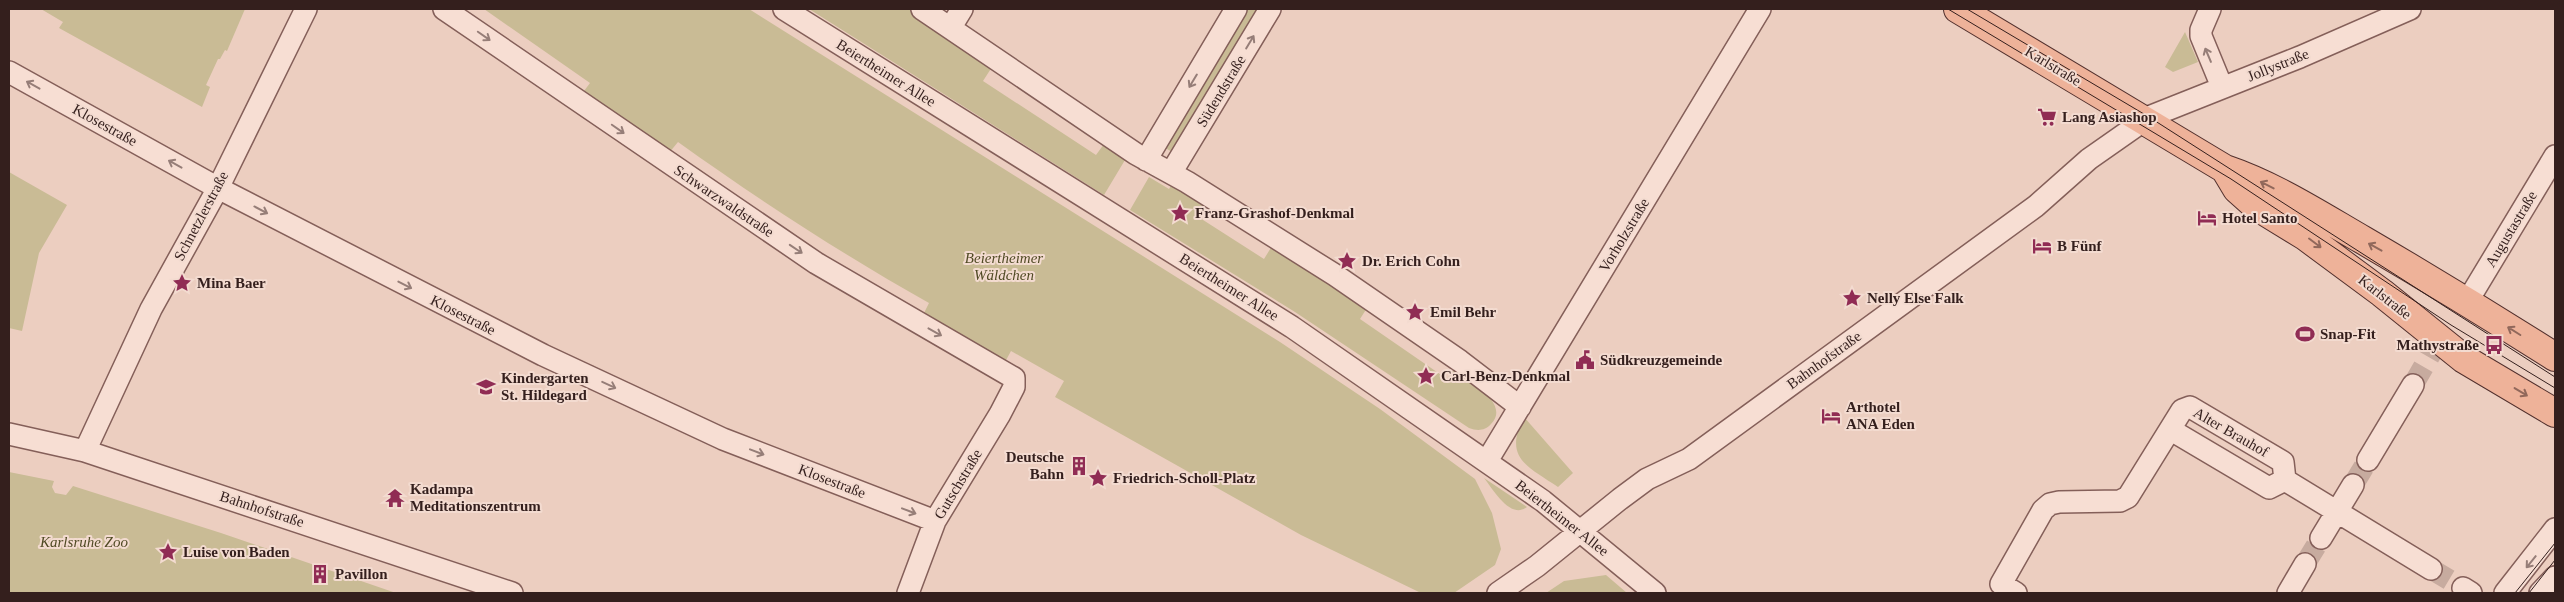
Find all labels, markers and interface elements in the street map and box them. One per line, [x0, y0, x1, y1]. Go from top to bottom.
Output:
one-way arrow [477, 31, 491, 41]
one-way arrow [1246, 35, 1256, 49]
street label: Beiertheimer Allee [834, 36, 939, 110]
street label: Karlstraße [2022, 43, 2084, 89]
street label: Jollystraße [2245, 45, 2311, 85]
one-way arrow [2202, 48, 2212, 63]
street label: Südendstraße [1193, 52, 1249, 130]
one-way arrow [1188, 73, 1198, 87]
one-way arrow [26, 80, 41, 90]
street label: Klosestraße [70, 101, 140, 149]
supermarket icon: Lang Asiashop [2036, 106, 2058, 128]
place label: Lang Asiashop [2062, 109, 2157, 125]
one-way arrow [610, 124, 624, 134]
one-way arrow [168, 159, 183, 168]
street label: Schwarzwaldstraße [671, 162, 777, 240]
street label: Schnetzlerstraße [171, 168, 231, 264]
one-way arrow [2260, 180, 2275, 189]
street label: Augustastraße [2482, 188, 2540, 270]
street label: Vorholzstraße [1596, 195, 1652, 275]
place icon: Franz-Grashof-Denkmal [1169, 202, 1191, 224]
place label: Franz-Grashof-Denkmal [1195, 205, 1354, 221]
one-way arrow [253, 206, 268, 215]
hotel icon: Hotel Santo [2196, 207, 2218, 229]
place label: Hotel Santo [2222, 210, 2297, 226]
hotel icon: B Fünf [2031, 235, 2053, 257]
place label: B Fünf [2057, 238, 2103, 254]
one-way arrow [2308, 238, 2322, 248]
one-way arrow [2368, 242, 2383, 251]
one-way arrow [788, 244, 802, 254]
park label: Beiertheimer Wäldchen [965, 250, 1043, 283]
street label: Beiertheimer Allee [1177, 250, 1282, 324]
place icon: Dr. Erich Cohn [1336, 250, 1358, 272]
place label: Dr. Erich Cohn [1362, 253, 1461, 269]
street label: Karlstraße [2355, 271, 2415, 323]
place icon: Mina Baer [171, 272, 193, 294]
place label: Mina Baer [197, 275, 266, 291]
one-way arrow [397, 281, 412, 290]
place icon: Nelly Else Falk [1841, 287, 1863, 309]
place label: Nelly Else Falk [1867, 290, 1964, 306]
street label: Klosestraße [428, 292, 498, 338]
place icon: Emil Behr [1404, 301, 1426, 323]
place label: Emil Behr [1430, 304, 1497, 320]
sports icon: Snap-Fit [2294, 323, 2316, 345]
place label: Snap-Fit [2320, 326, 2376, 342]
one-way arrow [2507, 326, 2521, 337]
one-way arrow [928, 327, 943, 337]
street label: Bahnhofstraße [1784, 328, 1864, 392]
bus stop icon: Mathystraße [2483, 334, 2505, 356]
place label: Mathystraße [2397, 337, 2479, 353]
public building icon: Südkreuzgemeinde [1574, 349, 1596, 371]
place label: Südkreuzgemeinde [1600, 352, 1723, 368]
place icon: Carl-Benz-Denkmal [1415, 365, 1437, 387]
place label: Carl-Benz-Denkmal [1441, 368, 1570, 384]
place label: Kindergarten St. Hildegard [501, 370, 589, 403]
school or university icon: Kindergarten St. Hildegard [475, 376, 497, 398]
one-way arrow [601, 381, 616, 390]
one-way arrow [2513, 388, 2527, 398]
place label: Arthotel ANA Eden [1846, 399, 1915, 432]
street label: Alter Brauhof [2191, 404, 2271, 460]
hotel icon: Arthotel ANA Eden [1820, 405, 1842, 427]
street label: Gutschstraße [931, 446, 985, 522]
one-way arrow [749, 448, 764, 458]
place label: Deutsche Bahn [1006, 449, 1065, 482]
building icon: Deutsche Bahn [1068, 455, 1090, 477]
street label: Klosestraße [796, 461, 868, 501]
place icon: Friedrich-Scholl-Platz [1087, 467, 1109, 489]
place label: Friedrich-Scholl-Platz [1113, 470, 1256, 486]
street label: Beiertheimer Allee [1512, 477, 1612, 560]
place label: Kadampa Meditationszentrum [410, 481, 541, 514]
temple icon: Kadampa Meditationszentrum [384, 487, 406, 509]
street label: Bahnhofstraße [218, 488, 306, 530]
one-way arrow [901, 507, 916, 516]
park label: Karlsruhe Zoo [39, 534, 128, 550]
place icon: Luise von Baden [157, 541, 179, 563]
place label: Luise von Baden [183, 544, 290, 560]
one-way arrow [2525, 555, 2536, 568]
building icon: Pavillon [309, 563, 331, 585]
place label: Pavillon [335, 566, 388, 582]

